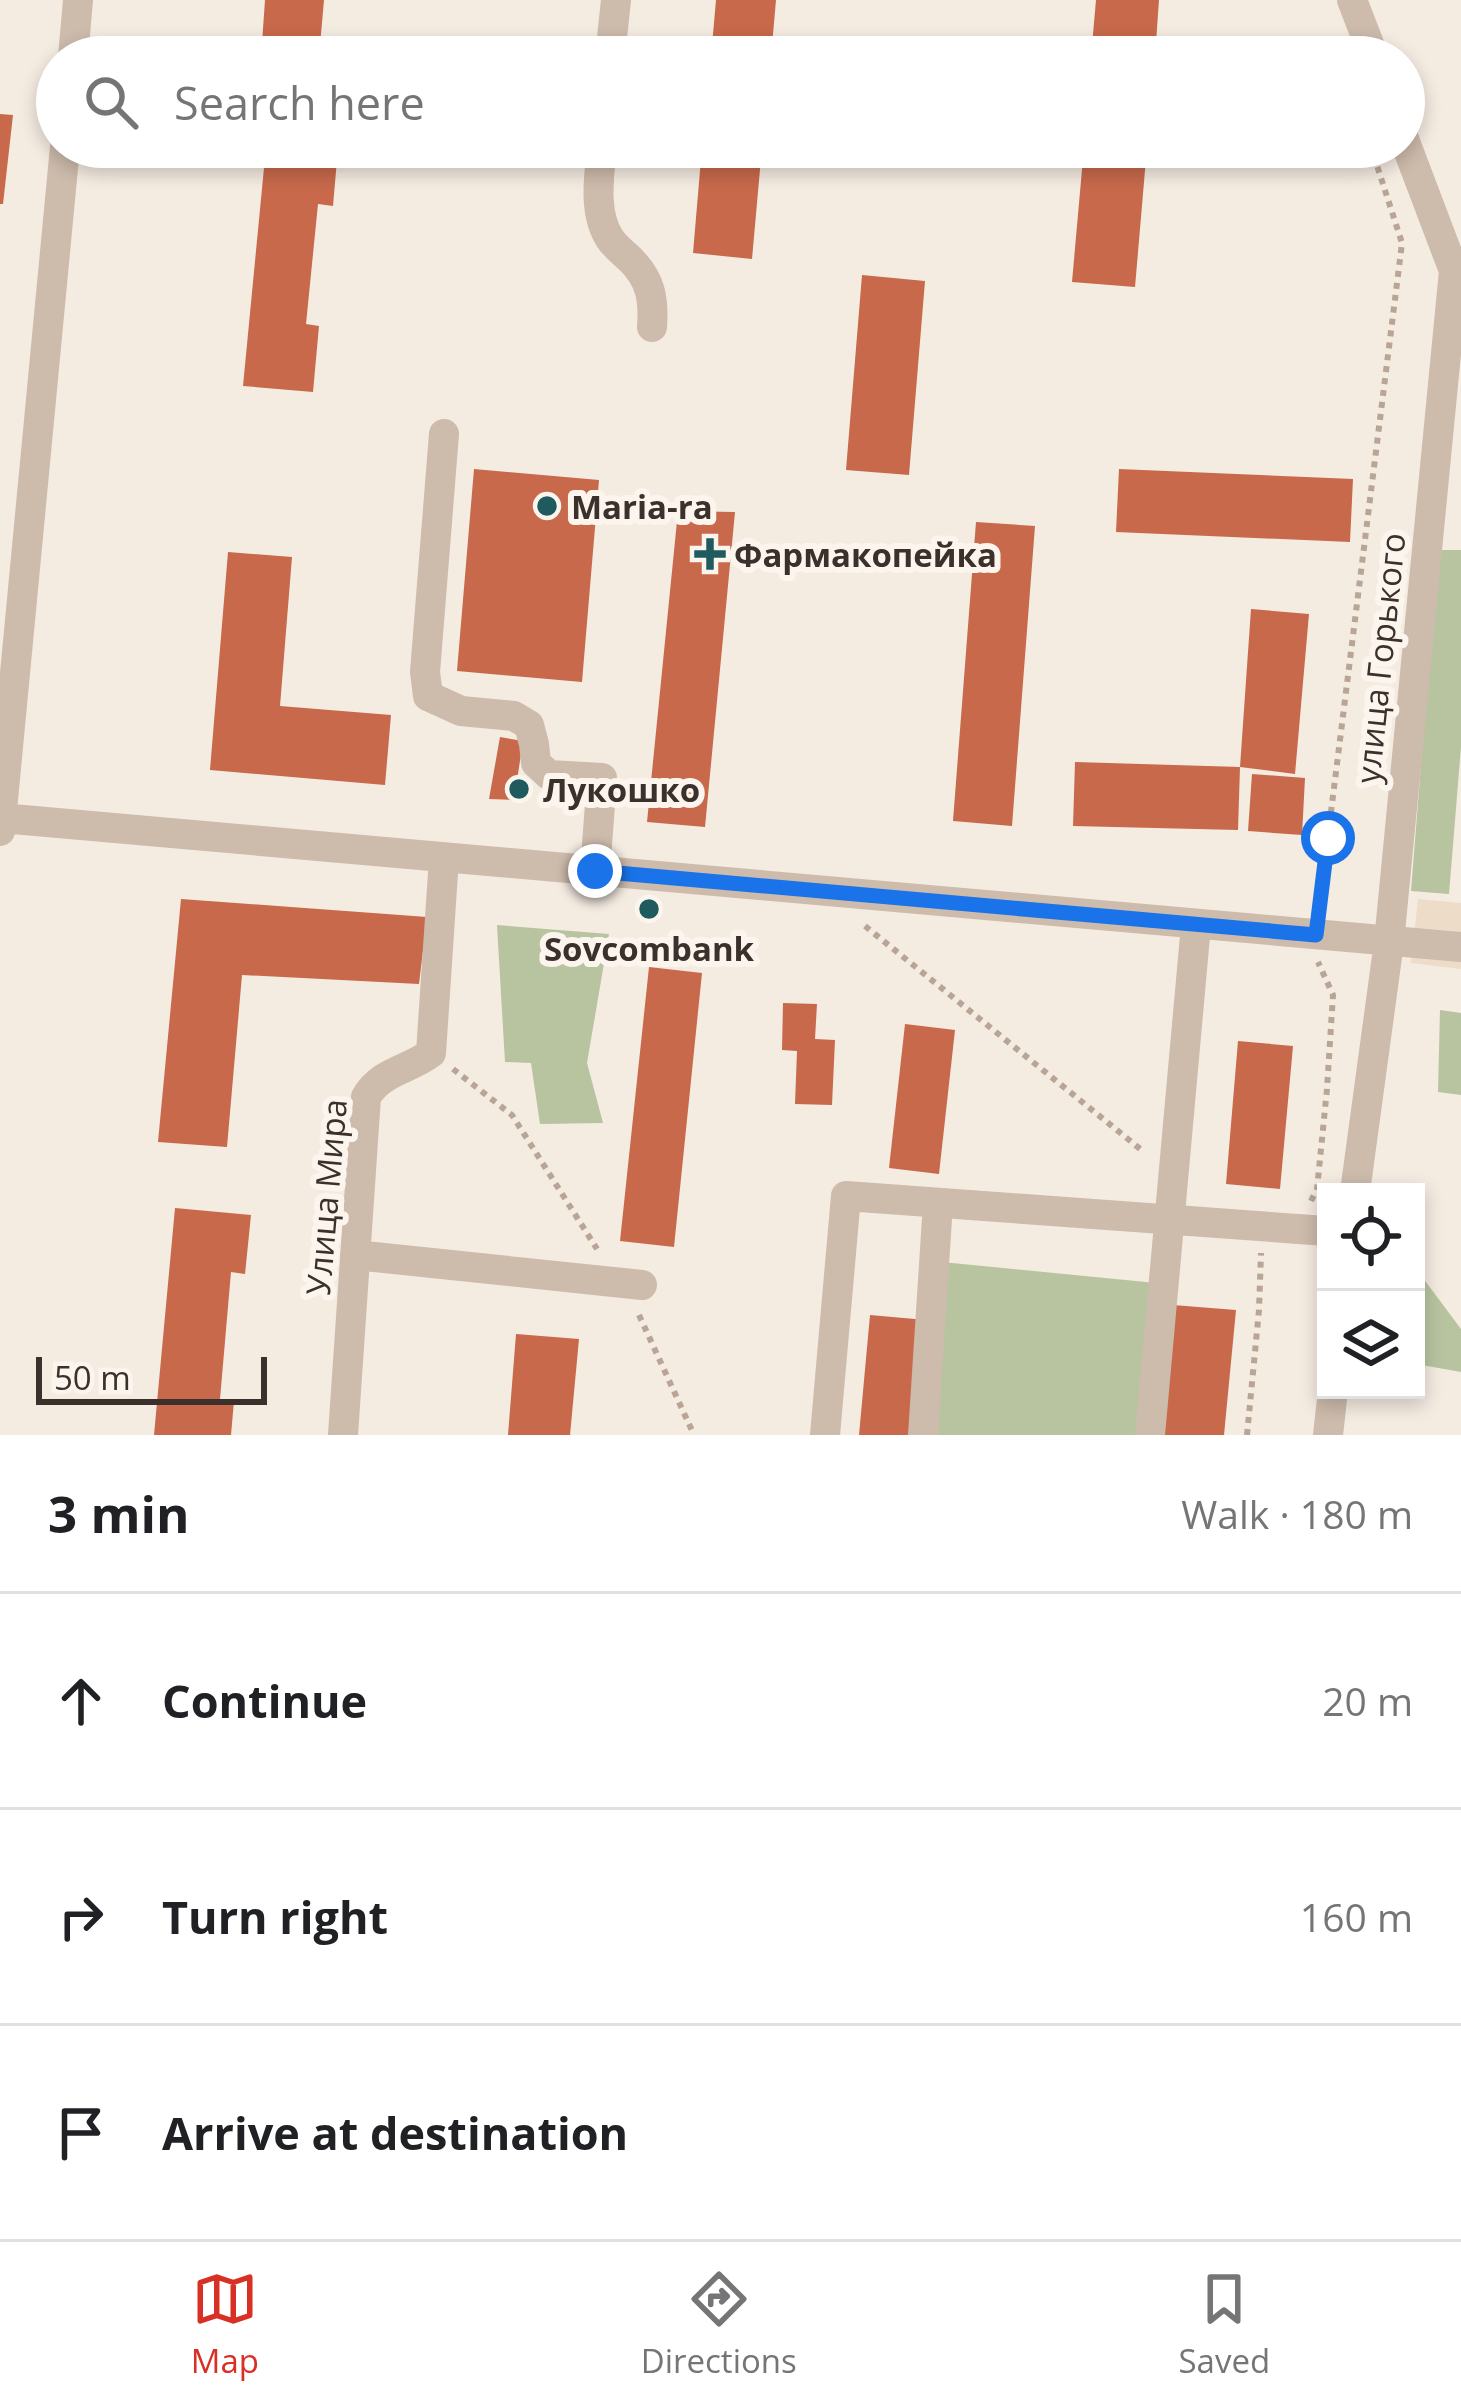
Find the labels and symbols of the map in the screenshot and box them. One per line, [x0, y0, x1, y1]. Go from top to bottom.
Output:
place label: Maria-ra [571, 484, 713, 529]
marker: Maria-ra [534, 493, 560, 519]
street label: улица Горького [1344, 531, 1416, 785]
place label: Фармакопейка [734, 532, 997, 577]
marker: Фармакопейка [697, 541, 723, 567]
place label: Лукошко [543, 767, 700, 812]
marker: Лукошко [506, 776, 532, 802]
route start [1301, 811, 1355, 865]
route end [568, 844, 622, 898]
marker: Sovcombank [636, 896, 662, 922]
place label: Sovcombank [544, 926, 755, 971]
street label: Улица Мира [295, 1097, 357, 1297]
scale bar [36, 1351, 267, 1404]

